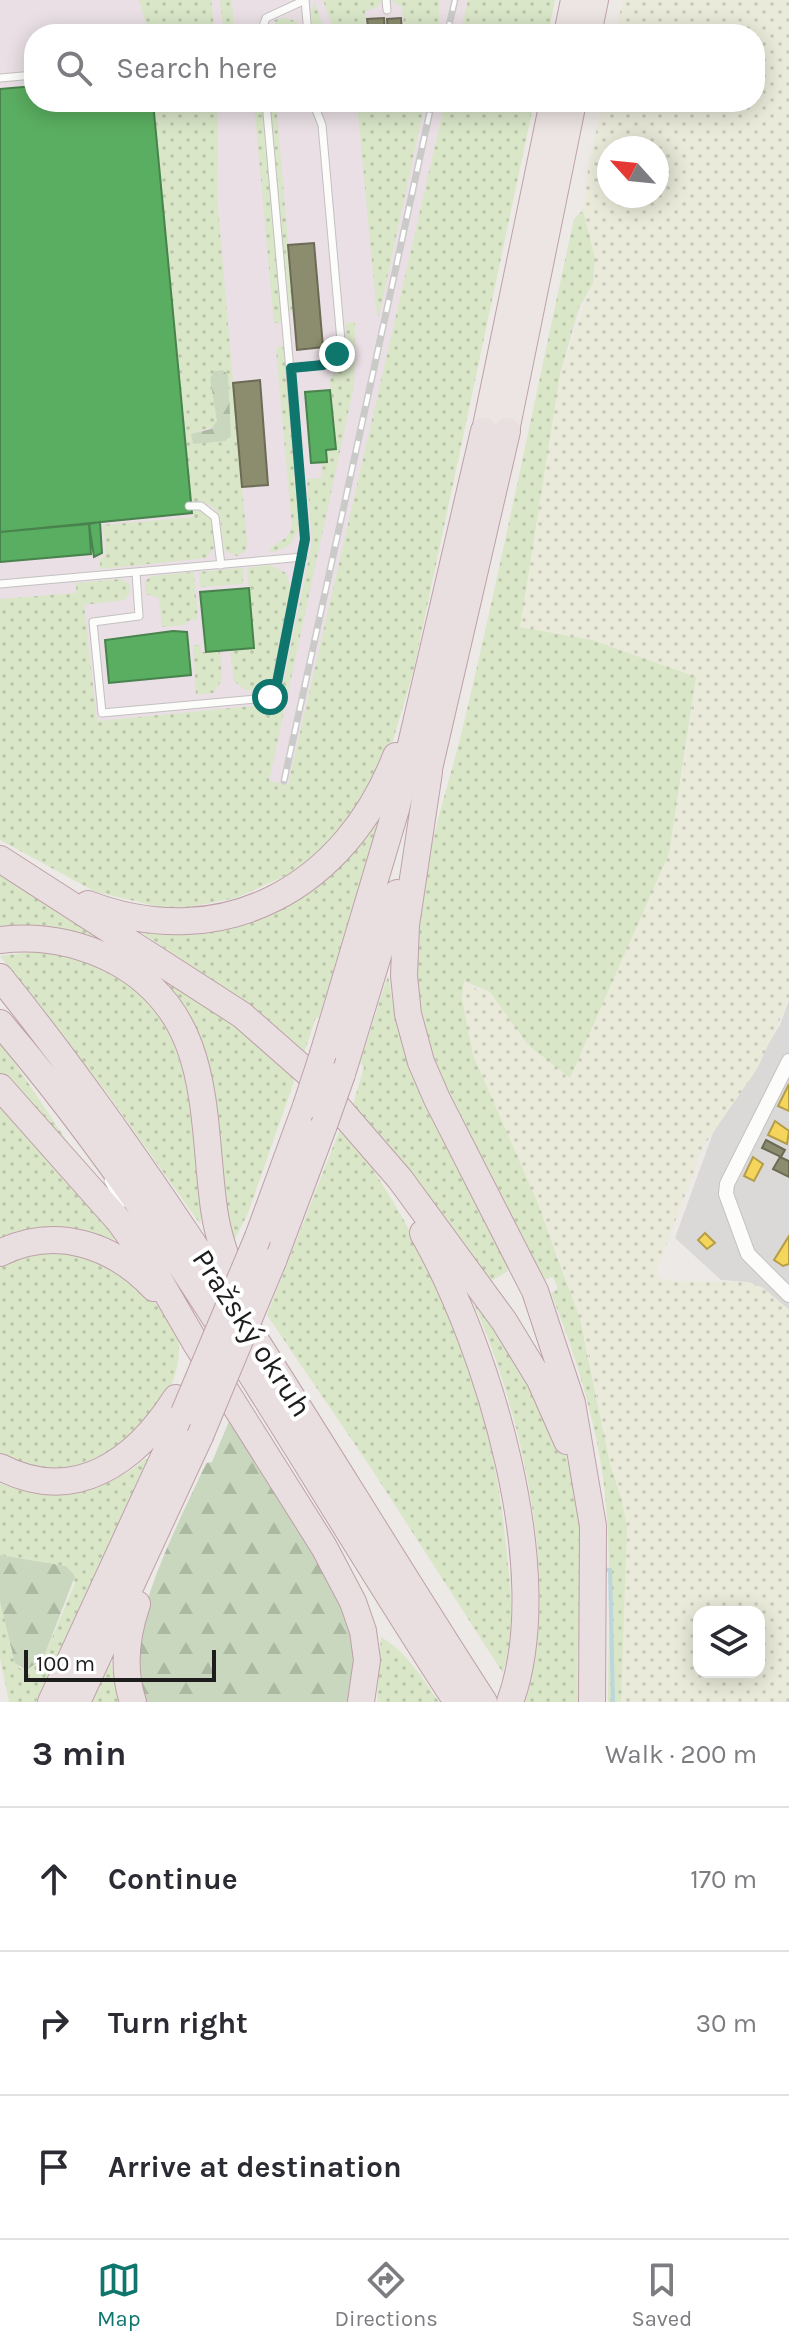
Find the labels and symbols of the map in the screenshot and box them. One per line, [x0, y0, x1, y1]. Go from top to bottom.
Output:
north arrow [597, 136, 669, 208]
route end [319, 336, 355, 372]
route start [252, 679, 288, 715]
street label: Pražský okruh [185, 1243, 319, 1423]
scale bar [24, 1646, 216, 1682]

